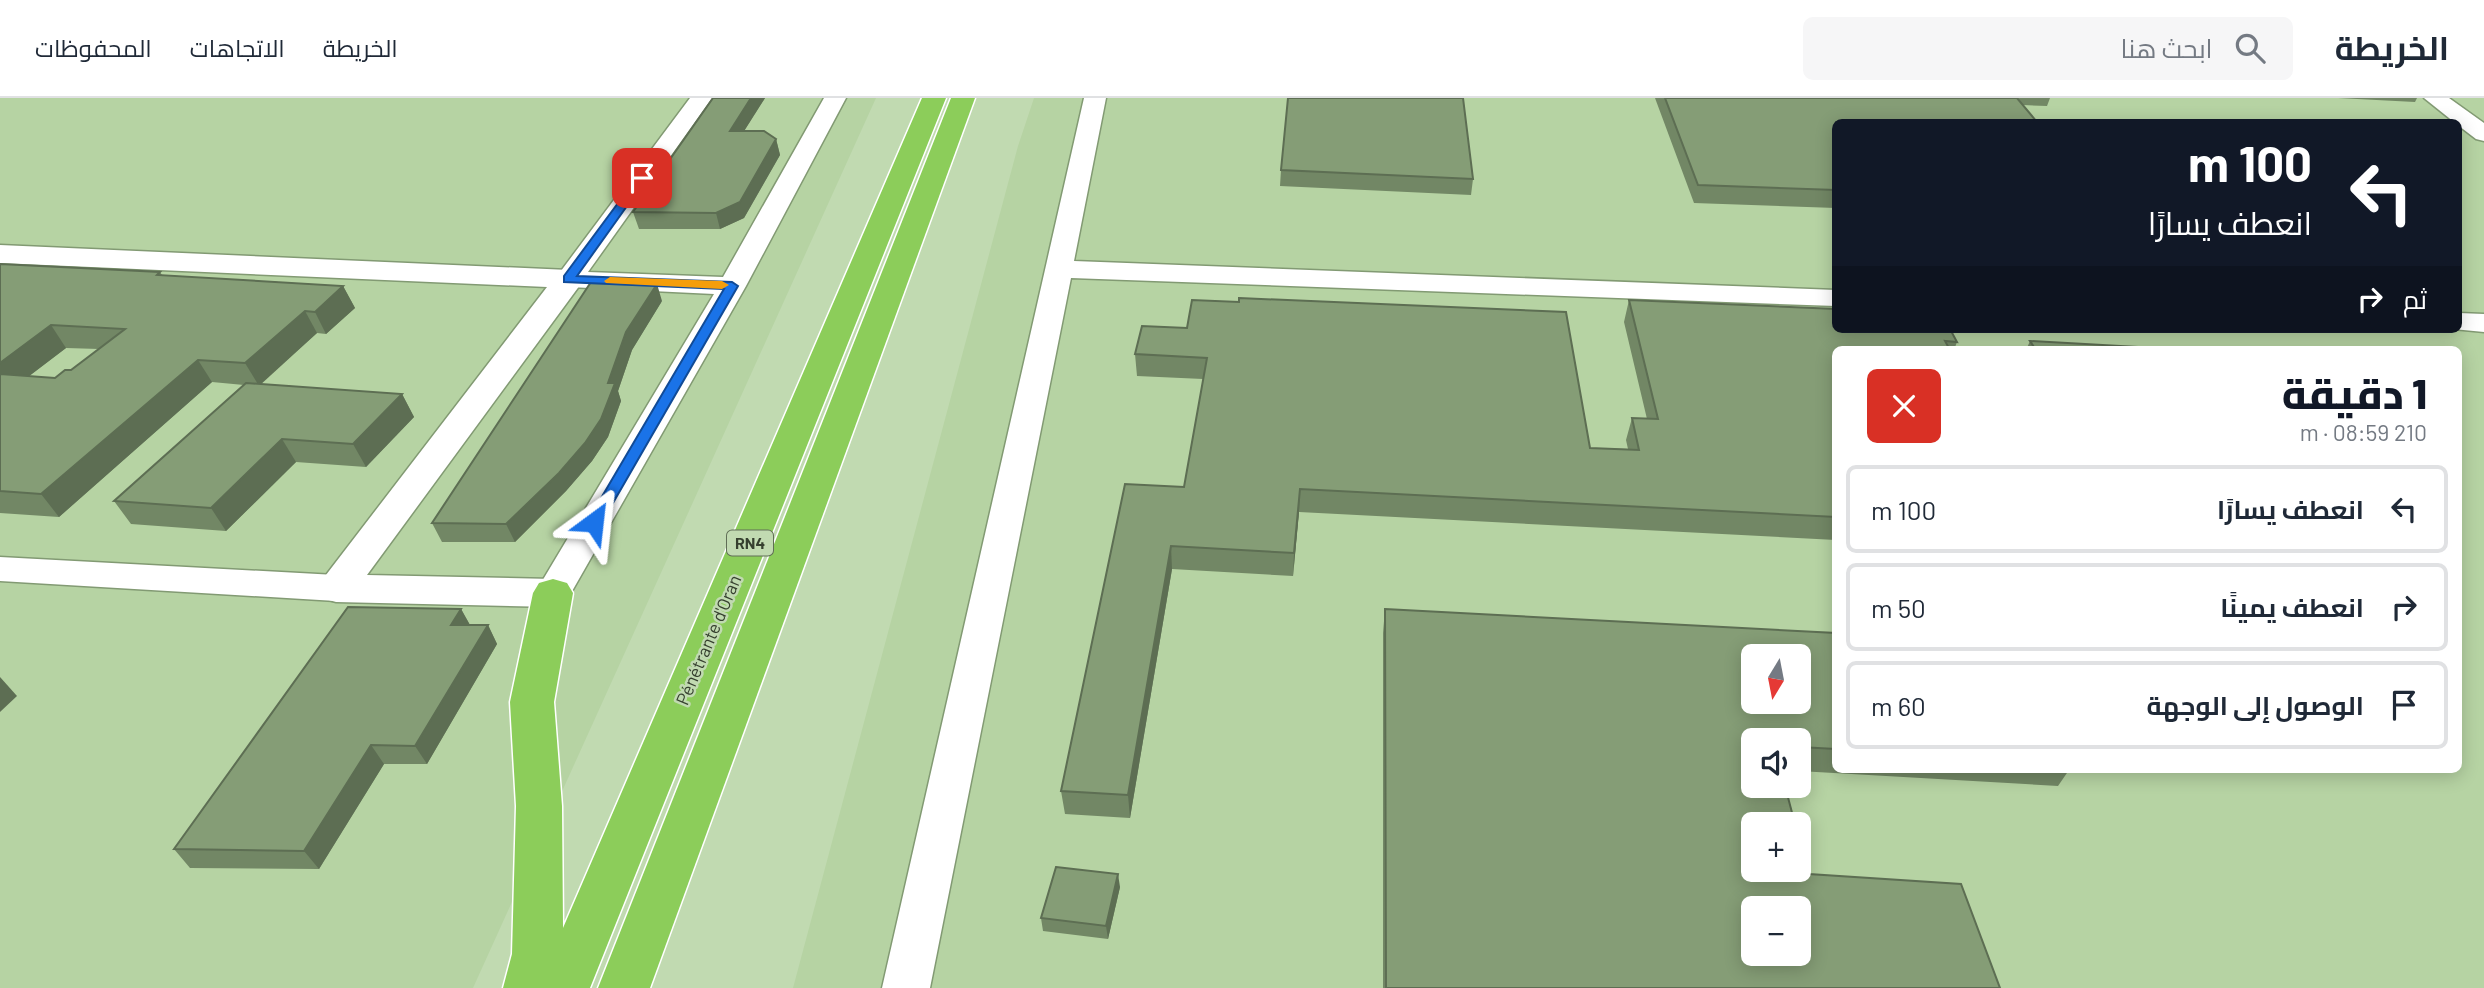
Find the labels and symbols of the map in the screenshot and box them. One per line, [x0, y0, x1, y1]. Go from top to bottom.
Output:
pin [612, 148, 672, 208]
position arrow [557, 485, 631, 559]
road number: RN4 [727, 530, 773, 556]
street label: Pénétrante d'Oran [671, 571, 745, 708]
north arrow [1741, 644, 1811, 714]

